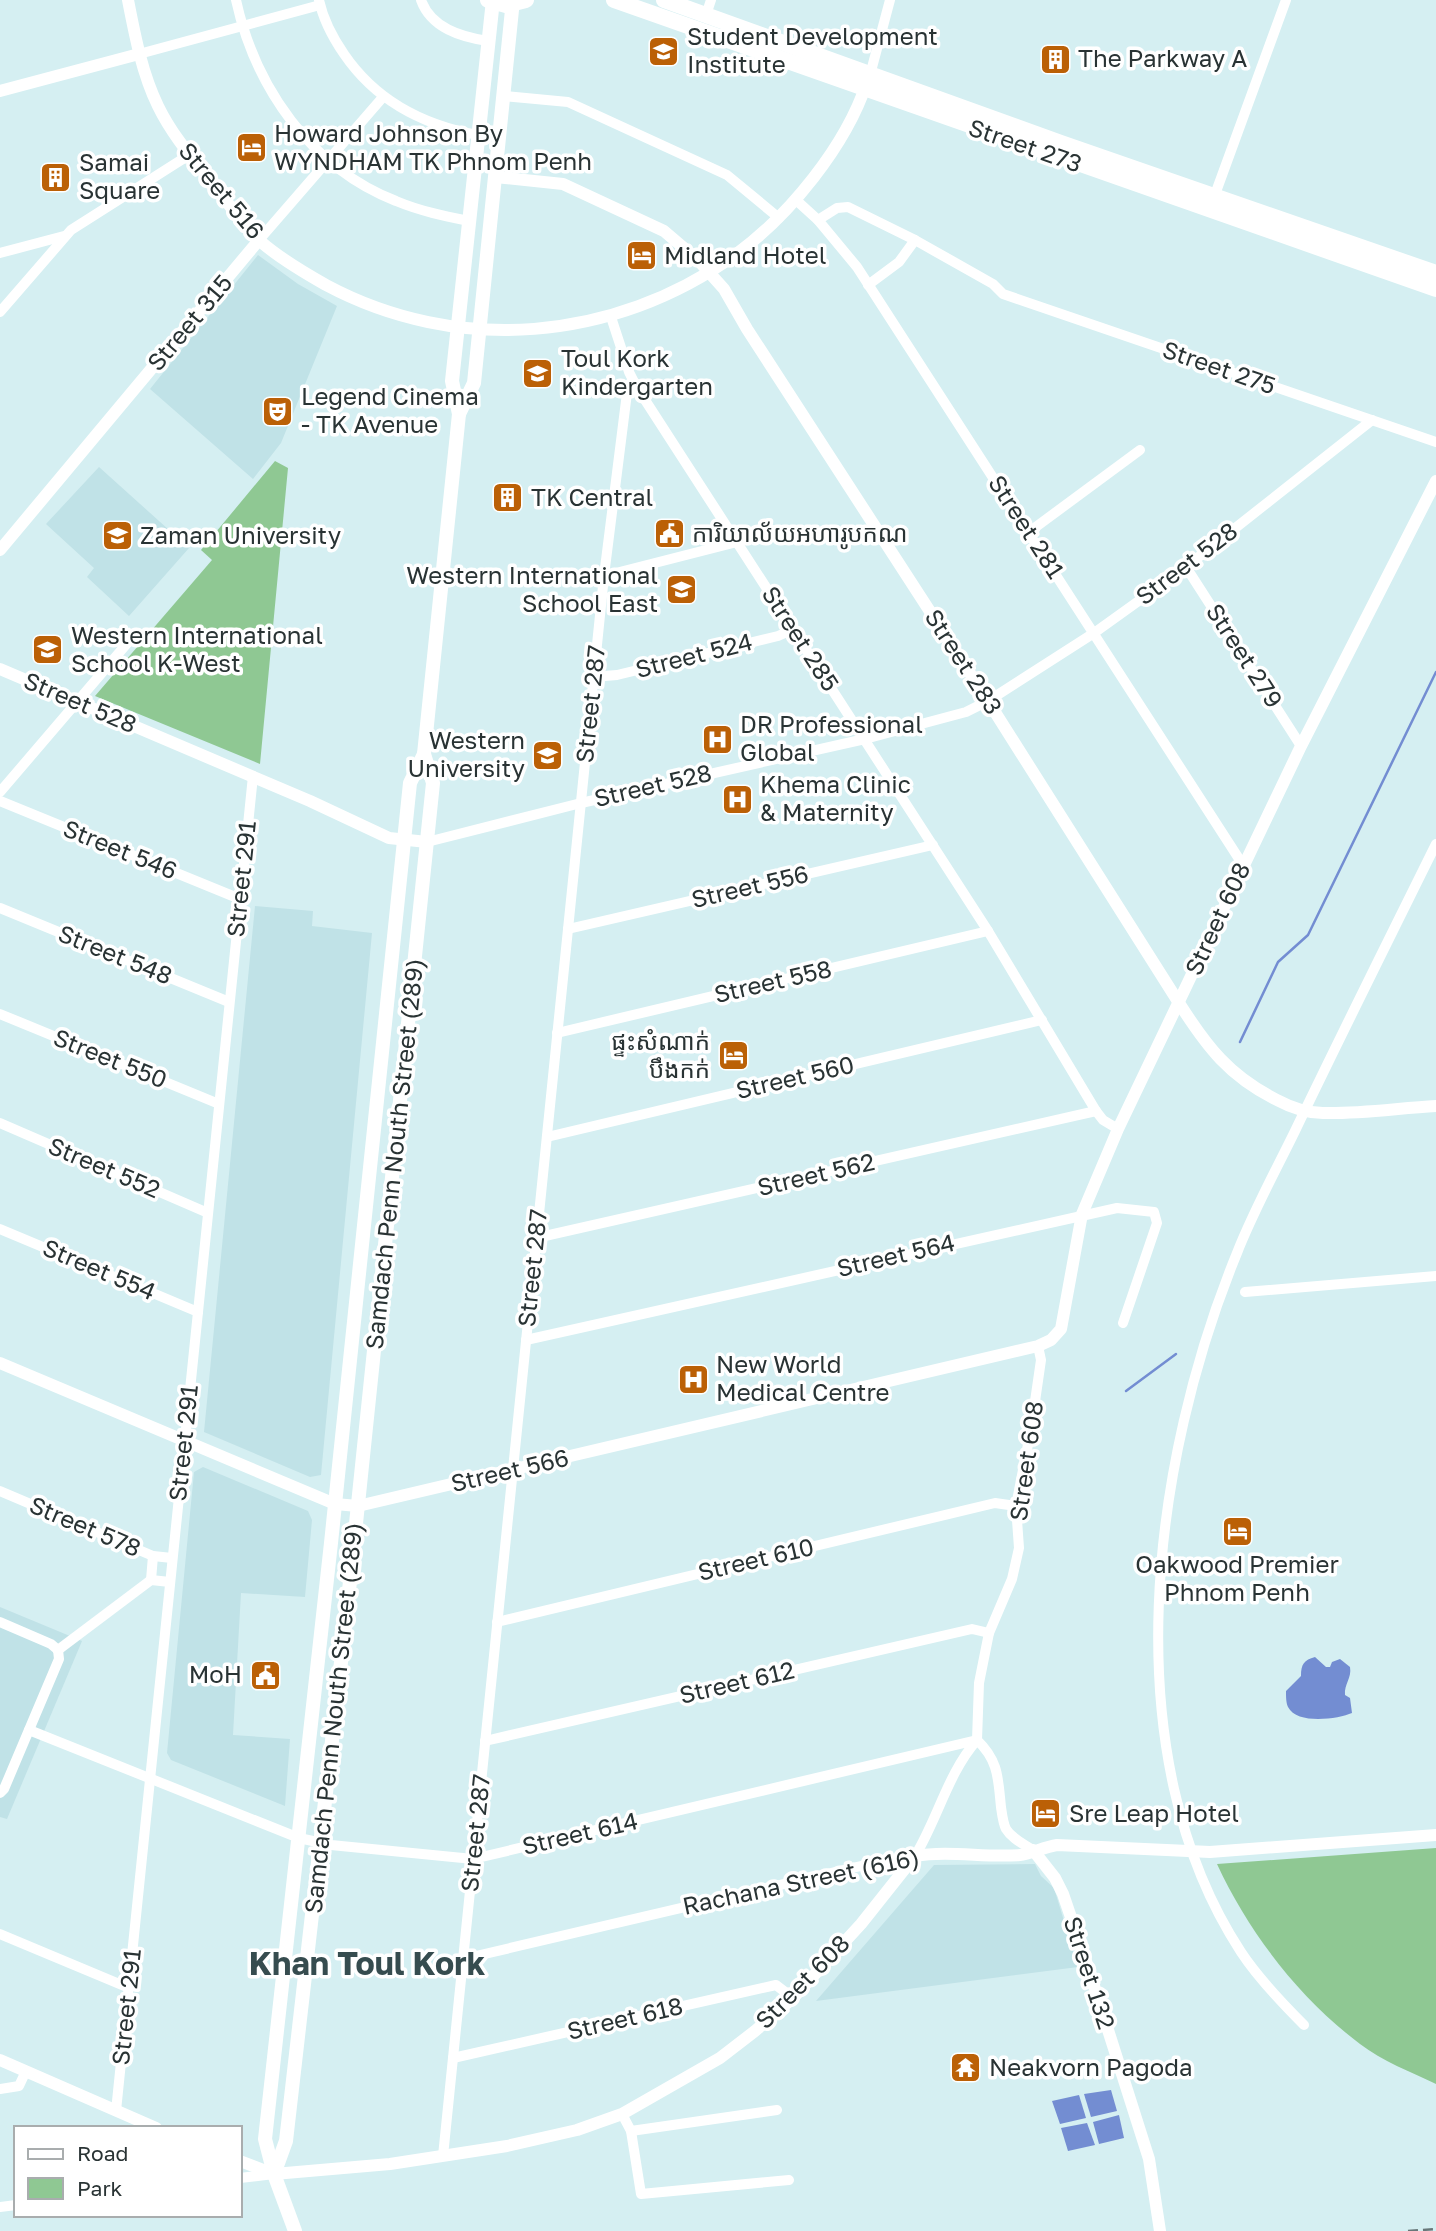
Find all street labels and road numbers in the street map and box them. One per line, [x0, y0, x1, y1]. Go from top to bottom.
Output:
street label: Street 273 [965, 112, 1086, 177]
street label: Street 516 [173, 136, 271, 244]
street label: Street 315 [140, 268, 237, 376]
street label: Street 275 [1159, 334, 1280, 399]
street label: Street 281 [983, 469, 1071, 583]
street label: Street 528 [1130, 515, 1243, 610]
street label: Street 285 [757, 580, 846, 696]
street label: Street 279 [1201, 598, 1290, 713]
street label: Street 283 [920, 603, 1009, 719]
street label: Street 524 [632, 626, 755, 683]
street label: Street 287 [569, 643, 610, 764]
street label: Street 528 [20, 665, 141, 738]
street label: Street 528 [591, 757, 714, 812]
street label: Street 546 [59, 813, 182, 885]
street label: Street 291 [220, 819, 261, 939]
street label: Street 608 [1178, 857, 1255, 979]
street label: Street 556 [688, 858, 811, 913]
street label: Street 548 [54, 918, 177, 990]
street label: Street 558 [711, 953, 834, 1008]
street label: Samdach Penn Nouth Street (289) [359, 957, 428, 1351]
street label: Street 550 [50, 1022, 172, 1093]
street label: Street 560 [733, 1049, 857, 1104]
street label: Street 552 [44, 1130, 165, 1203]
street label: Street 562 [754, 1146, 877, 1201]
street label: Street 287 [511, 1207, 552, 1328]
street label: Street 564 [834, 1227, 957, 1282]
street label: Street 554 [39, 1232, 160, 1305]
street label: Street 291 [162, 1383, 203, 1503]
street label: Street 608 [1003, 1399, 1048, 1523]
street label: Street 566 [448, 1442, 571, 1497]
street label: Street 578 [25, 1489, 146, 1562]
street label: Samdach Penn Nouth Street (289) [298, 1521, 367, 1915]
street label: Street 610 [695, 1531, 816, 1586]
street label: Street 612 [676, 1654, 797, 1709]
street label: Street 287 [454, 1772, 495, 1893]
street label: Street 614 [519, 1805, 640, 1860]
street label: Rachana Street (616) [680, 1841, 922, 1920]
street label: Street 132 [1059, 1913, 1122, 2032]
street label: Street 608 [749, 1928, 855, 2034]
street label: Street 291 [105, 1947, 146, 2067]
street label: Street 618 [564, 1990, 685, 2045]

